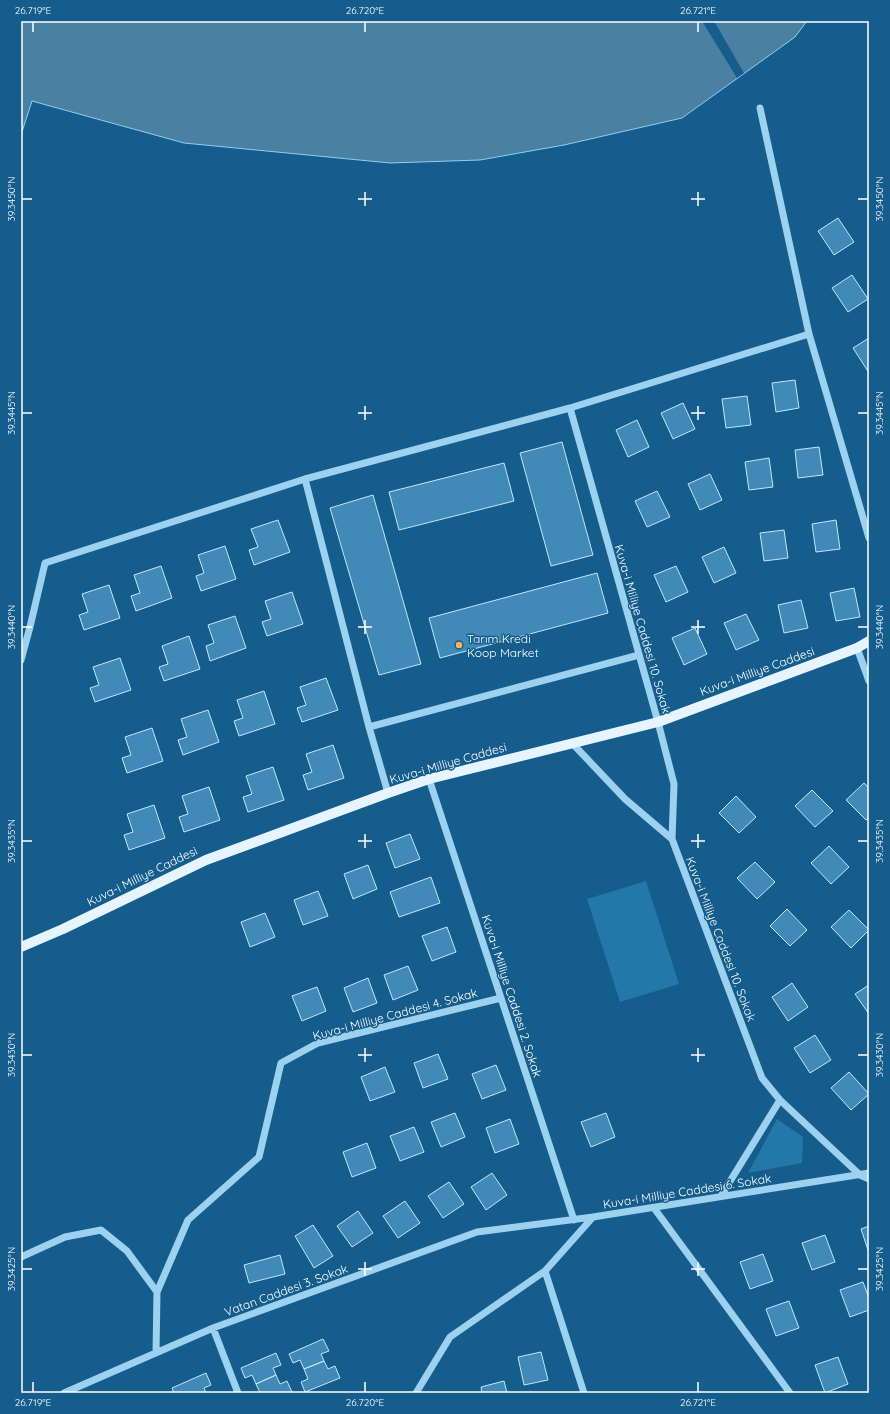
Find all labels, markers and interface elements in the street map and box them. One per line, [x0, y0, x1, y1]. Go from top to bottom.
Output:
text: 26.719°E [15, 4, 52, 17]
text: 26.720°E [346, 4, 384, 17]
text: 26.721°E [680, 4, 716, 17]
text: 39.3450°N [5, 177, 18, 221]
text: 39.3450°N [873, 177, 886, 221]
text: 39.3445°N [5, 391, 18, 435]
text: 39.3445°N [873, 391, 886, 435]
street label: Kuva-i Milliye Caddesi 10. Sokak [612, 543, 674, 715]
text: 39.3440°N [5, 605, 18, 649]
text: 39.3440°N [873, 605, 886, 649]
place label: Tarım Kredi Koop Market [467, 631, 539, 660]
marker: Tarım Kredi Koop Market [454, 640, 464, 650]
street label: Kuva-i Milliye Caddesi [698, 643, 816, 699]
street label: Kuva-i Milliye Caddesi [388, 739, 508, 787]
text: 39.3435°N [5, 819, 18, 863]
text: 39.3435°N [873, 819, 886, 863]
street label: Kuva-i Milliye Caddesi [84, 843, 200, 909]
street label: Kuva-i Milliye Caddesi 10. Sokak [683, 854, 759, 1024]
street label: Kuva-i Milliye Caddesi 2. Sokak [479, 913, 545, 1079]
street label: Kuva-i Milliye Caddesi 4. Sokak [311, 985, 479, 1043]
text: 39.3430°N [5, 1033, 18, 1077]
text: 39.3430°N [873, 1033, 886, 1077]
street label: Kuva-i Milliye Caddesi 6. Sokak [602, 1170, 772, 1212]
text: 39.3425°N [5, 1247, 18, 1291]
text: 39.3425°N [873, 1247, 886, 1291]
street label: Vatan Caddesi 3. Sokak [222, 1261, 350, 1319]
text: 26.719°E [15, 1396, 52, 1409]
text: 26.720°E [346, 1396, 384, 1409]
text: 26.721°E [680, 1396, 716, 1409]

